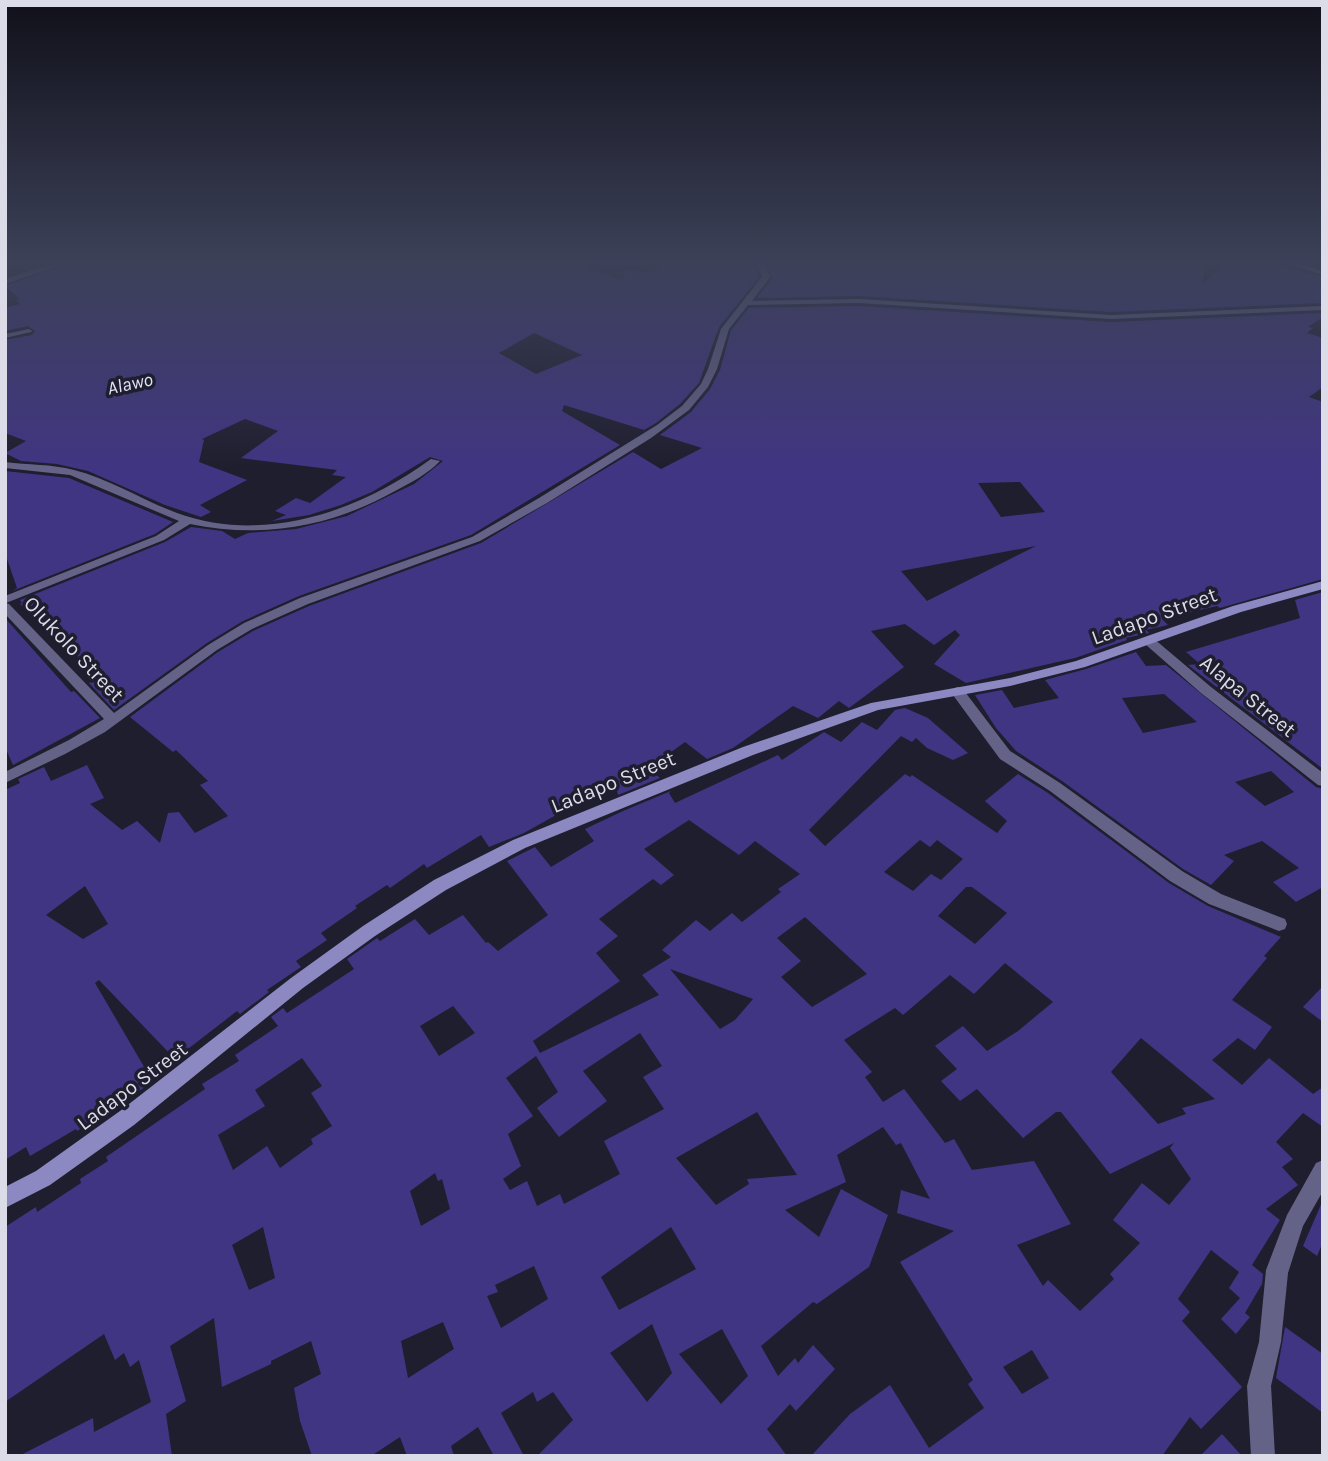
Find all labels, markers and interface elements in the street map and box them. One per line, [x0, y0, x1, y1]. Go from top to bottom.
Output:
water label: Alawo [105, 368, 155, 400]
street label: Ladapo Street [1088, 582, 1220, 650]
street label: Olukolo Street [19, 591, 129, 707]
street label: Alapa Street [1195, 650, 1301, 742]
street label: Ladapo Street [547, 746, 679, 818]
street label: Ladapo Street [72, 1037, 192, 1135]

